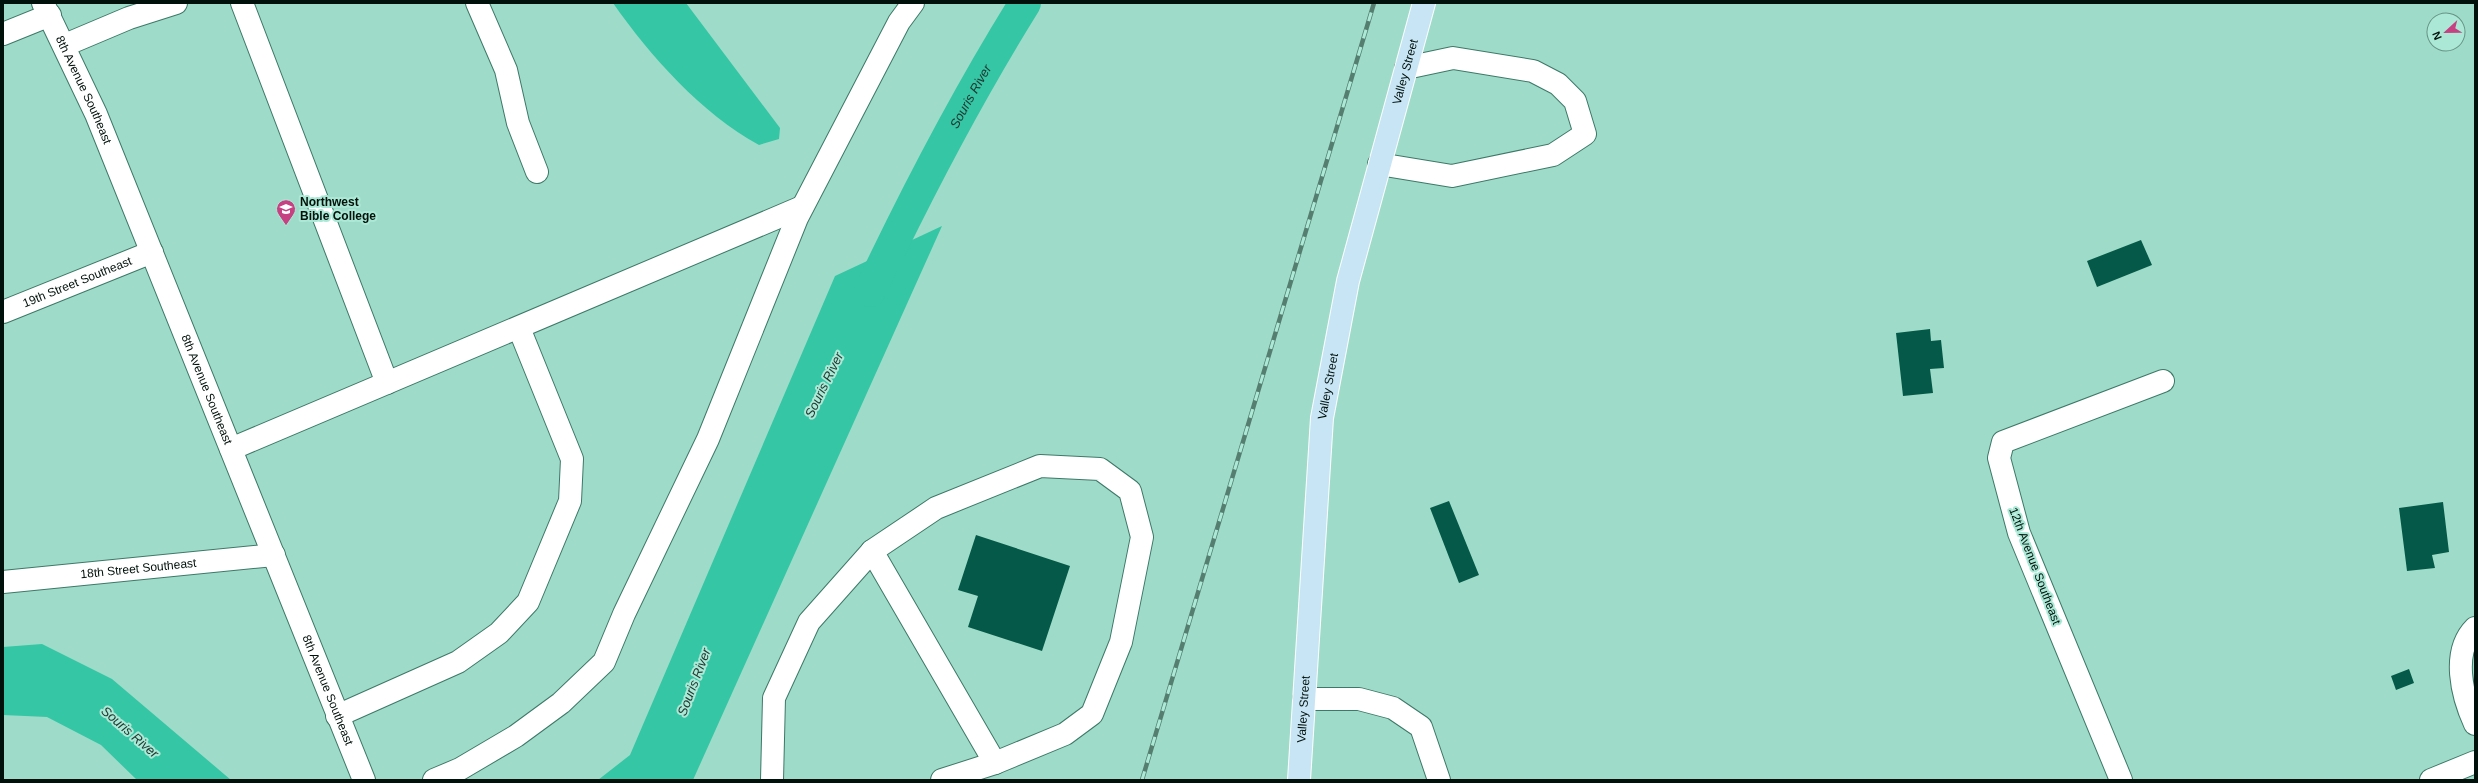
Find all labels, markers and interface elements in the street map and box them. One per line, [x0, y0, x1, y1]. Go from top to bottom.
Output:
north arrow [2426, 12, 2466, 52]
text: N [2430, 30, 2444, 42]
street label: 8th Avenue Southeast [53, 34, 115, 147]
street label: Valley Street [1390, 37, 1421, 106]
water label: Souris River [946, 61, 994, 131]
place label: Northwest Bible College [300, 195, 376, 223]
school or university icon: Northwest Bible College [275, 198, 297, 226]
street label: 19th Street Southeast [21, 254, 134, 310]
street label: 8th Avenue Southeast [178, 332, 236, 447]
water label: Souris River [802, 349, 847, 420]
street label: Valley Street [1315, 351, 1341, 421]
street label: 12th Avenue Southeast [2006, 506, 2064, 627]
street label: 18th Street Southeast [80, 556, 198, 581]
street label: 8th Avenue Southeast [299, 633, 356, 748]
water label: Souris River [674, 646, 714, 718]
street label: Valley Street [1294, 674, 1313, 743]
water label: Souris River [98, 703, 162, 761]

